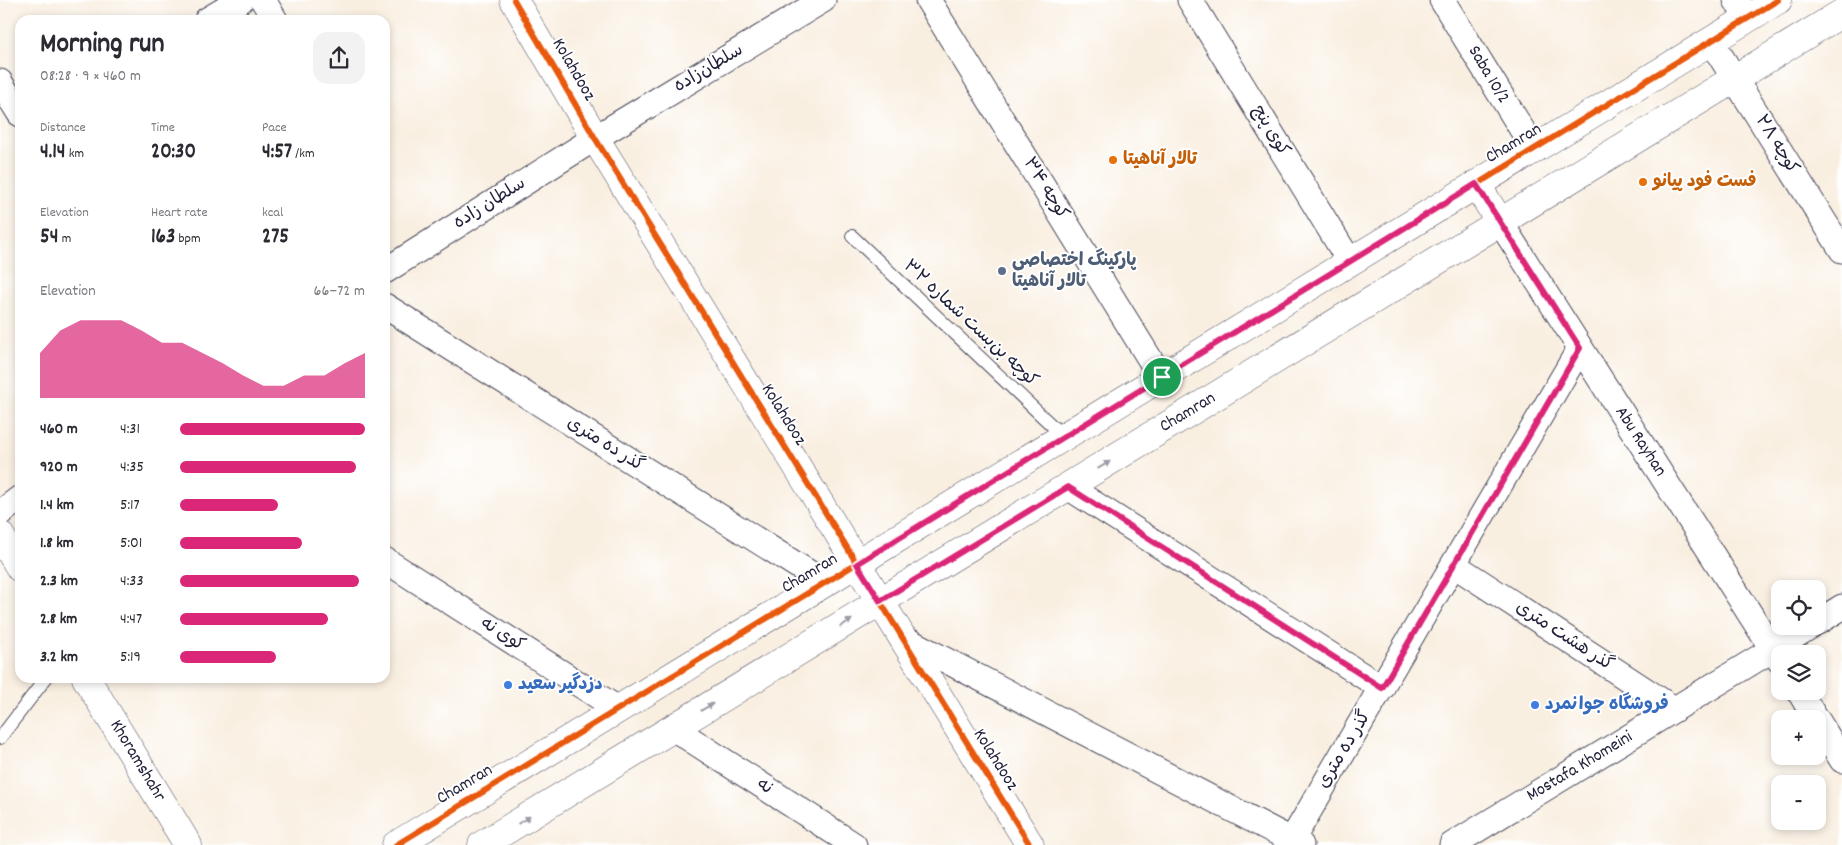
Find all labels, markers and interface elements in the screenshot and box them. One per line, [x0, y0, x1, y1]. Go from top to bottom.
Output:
text: Morning run [40, 26, 164, 66]
button: share [313, 32, 365, 84]
street label: Kolahdooz [545, 34, 601, 106]
street label: سلطان‌زاده [670, 38, 748, 100]
street label: Saba 10/2 [1461, 41, 1515, 109]
text: 08:28 · 9 × 460 m [40, 65, 141, 88]
street label: کوی پنج [1245, 101, 1295, 161]
street label: کوچه ۲۸ [1748, 111, 1804, 180]
street label: Chamran [1481, 117, 1547, 171]
text: Distance [40, 118, 86, 138]
text: Time [151, 118, 175, 138]
text: Pace [262, 118, 287, 138]
text: 4.14 [40, 138, 66, 168]
text: 20:30 [151, 138, 196, 168]
text: 4:57 [262, 138, 292, 168]
text: km [66, 144, 84, 164]
text: /km [292, 144, 315, 164]
place label: تالار آناهیتا [1123, 148, 1198, 173]
street label: کوچه ۳۴ [1016, 153, 1074, 225]
marker: تالار آناهیتا [1107, 154, 1119, 166]
place label: فست فود پیانو [1651, 170, 1756, 195]
street label: سلطان زاده [449, 172, 531, 236]
marker: فست فود پیانو [1637, 176, 1649, 188]
text: Elevation [40, 203, 89, 223]
text: Heart rate [151, 203, 208, 223]
text: kcal [262, 203, 283, 223]
text: 54 [40, 223, 58, 253]
text: 163 [151, 223, 175, 253]
text: 275 [262, 223, 289, 253]
text: m [58, 229, 71, 249]
text: bpm [175, 229, 201, 249]
place label: پارکینگ اختصاصی تالار آناهیتا [1012, 248, 1137, 295]
street label: کوچه بن‌بست شماره ۳۲ [897, 255, 1043, 393]
marker: پارکینگ اختصاصی تالار آناهیتا [996, 265, 1008, 277]
text: Elevation [40, 280, 96, 303]
text: 66–72 m [314, 280, 365, 303]
pin [1141, 356, 1183, 398]
icon: arrive [1148, 363, 1176, 391]
street label: Kolahdooz [754, 379, 812, 451]
street label: Chamran [1155, 386, 1221, 440]
street label: Abu Rayhan [1608, 402, 1672, 482]
street label: گذر ده متری [562, 411, 649, 479]
text: 460 m [40, 418, 78, 441]
text: 4:31 [120, 418, 140, 441]
text: 920 m [40, 456, 78, 479]
text: 4:35 [120, 456, 144, 479]
one-way arrow [1097, 460, 1110, 469]
text: 1.4 km [40, 494, 74, 517]
text: 5:17 [120, 494, 140, 517]
text: 1.8 km [40, 532, 74, 555]
text: 5:01 [120, 532, 142, 555]
street label: Chamran [777, 547, 843, 601]
text: 2.3 km [40, 570, 78, 593]
text: 4:33 [120, 570, 144, 593]
map controls [1771, 580, 1826, 830]
button: locate [1771, 580, 1826, 635]
street label: گذر هشت متری [1510, 596, 1618, 678]
text: 2.8 km [40, 608, 77, 631]
text: 4:47 [120, 608, 142, 631]
street label: کوی نه [475, 611, 530, 659]
one-way arrow [839, 618, 852, 627]
button: layers [1771, 645, 1826, 700]
text: 3.2 km [40, 646, 78, 669]
text: 5:19 [120, 646, 141, 669]
place label: دزدگیر سعید [518, 672, 603, 698]
marker: دزدگیر سعید [502, 679, 514, 691]
place label: فروشگاه جوانمرد [1545, 692, 1669, 718]
marker: فروشگاه جوانمرد [1529, 699, 1541, 711]
one-way arrow [700, 703, 713, 712]
street label: گذر ده متری [1312, 706, 1378, 794]
button: + [1771, 710, 1826, 765]
street label: Khoramshahr [103, 715, 171, 807]
street label: Kolahdooz [966, 724, 1024, 796]
street label: Mostafa Khomeini [1522, 725, 1638, 809]
street label: Chamran [432, 758, 498, 812]
street label: نه [751, 772, 777, 802]
button: − [1771, 775, 1826, 830]
one-way arrow [517, 815, 530, 824]

